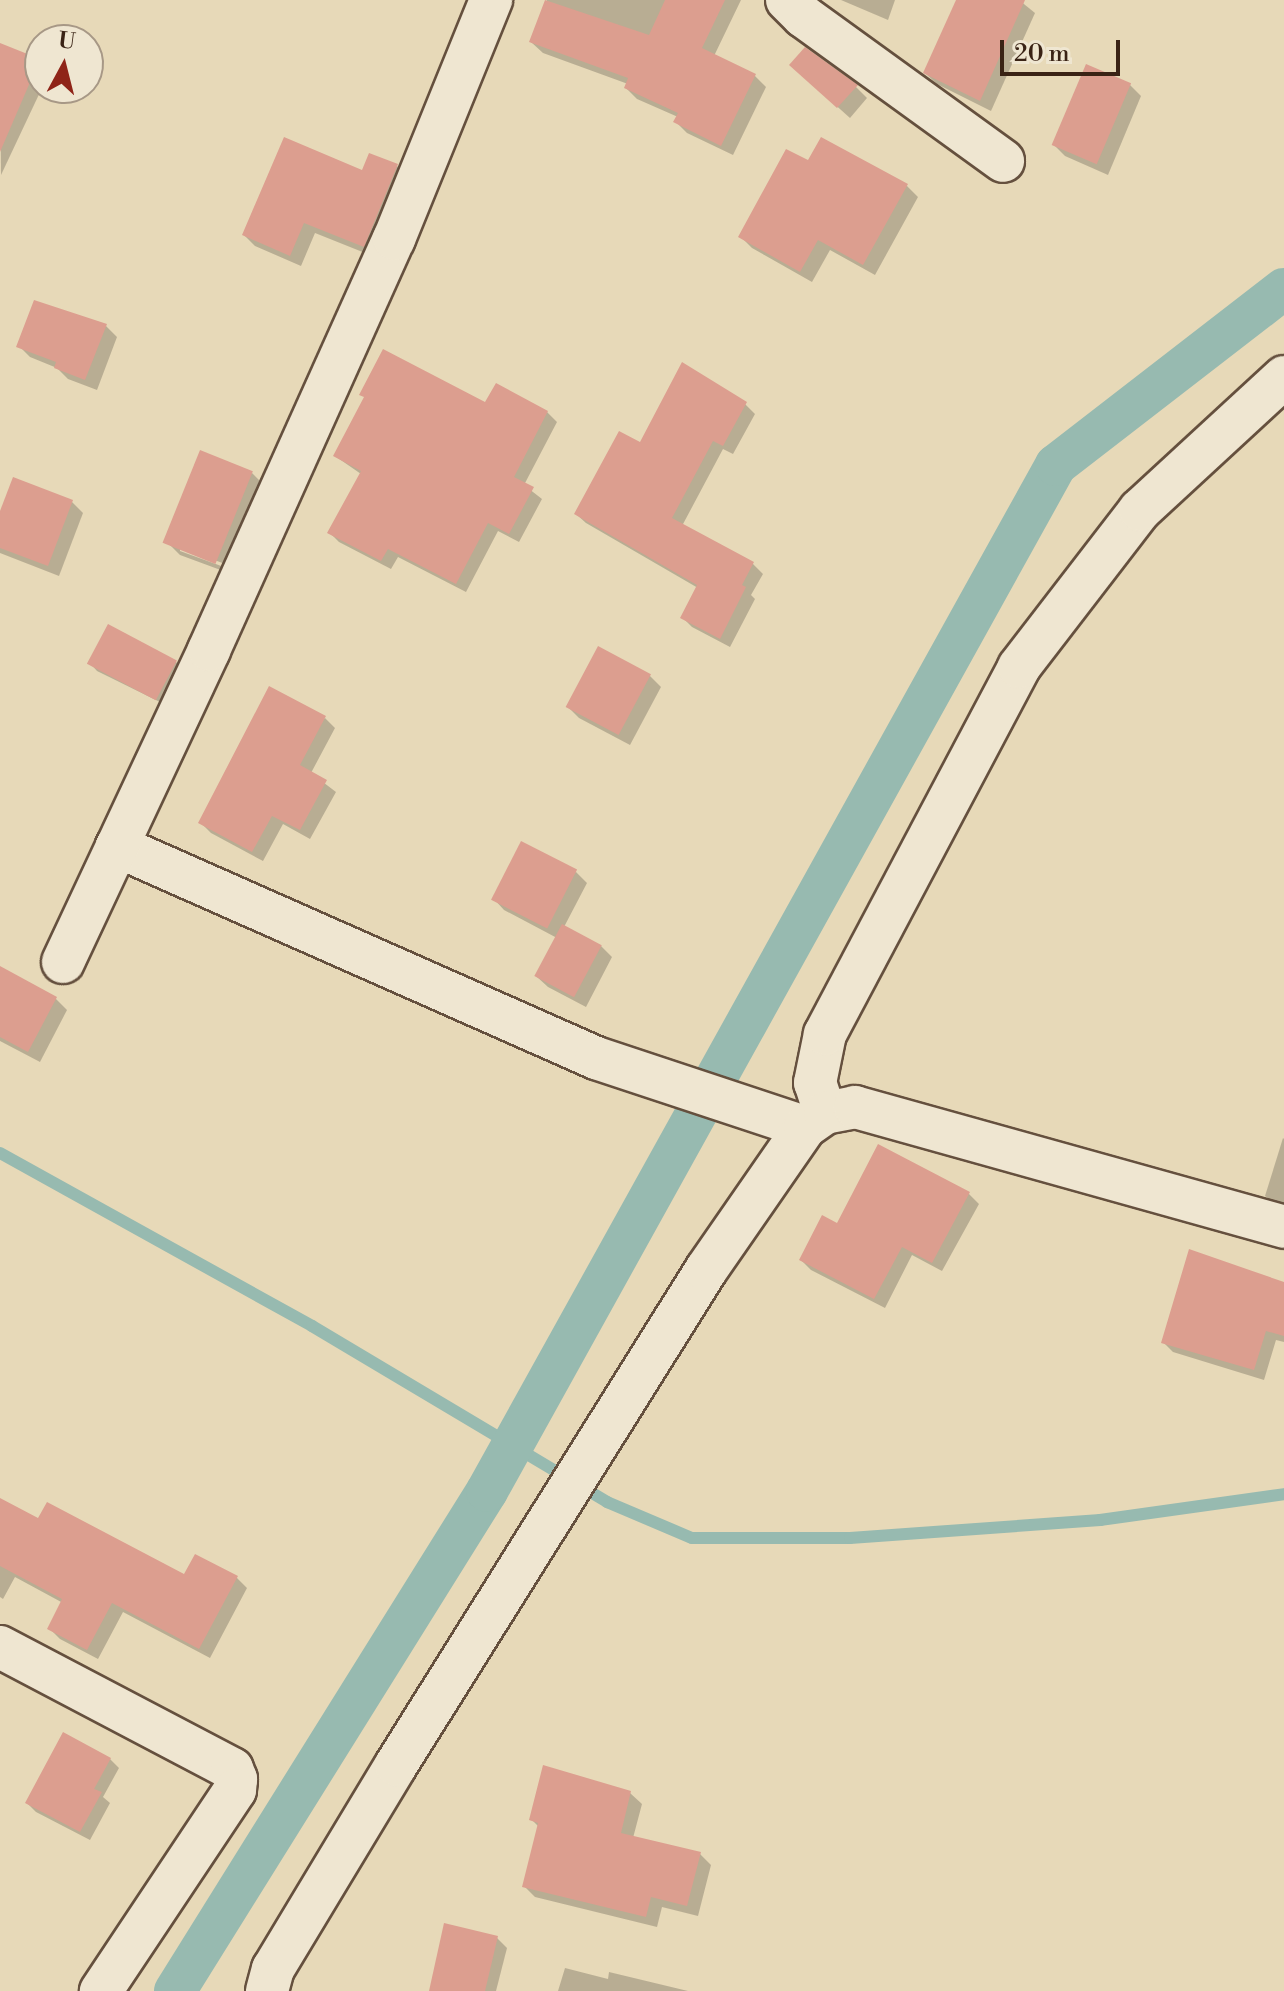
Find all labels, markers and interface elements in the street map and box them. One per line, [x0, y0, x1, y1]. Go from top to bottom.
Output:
north arrow [24, 24, 104, 104]
scale bar [1004, 24, 1124, 74]
text: U [57, 27, 77, 56]
text: 20 m [1014, 39, 1070, 69]

